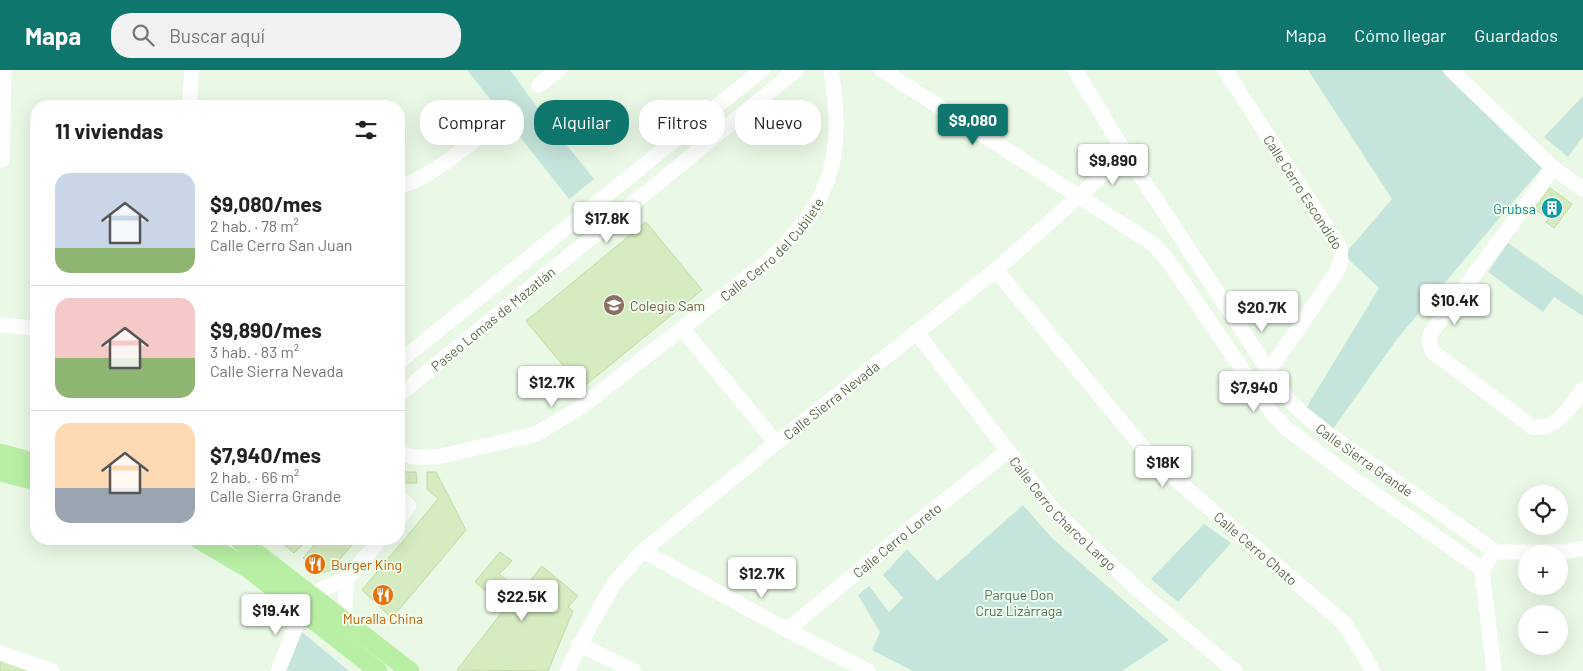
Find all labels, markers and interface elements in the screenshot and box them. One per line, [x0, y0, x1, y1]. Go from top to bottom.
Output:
search box [111, 13, 461, 58]
text: Mapa [25, 21, 81, 50]
icon: search [129, 21, 157, 49]
text: Buscar aquí [169, 24, 265, 47]
text: Mapa [1285, 24, 1326, 46]
text: Cómo llegar [1354, 24, 1446, 46]
text: Guardados [1474, 24, 1558, 46]
chip: Comprar [420, 100, 524, 145]
chip: Alquilar [534, 100, 629, 145]
chip: Filtros [639, 100, 725, 145]
chip: Nuevo [735, 100, 821, 145]
pin: $9,080 [932, 104, 1014, 146]
text: $9,080 [949, 110, 997, 129]
icon: filters [352, 116, 380, 144]
text: 11 viviendas [55, 118, 163, 143]
street label: Calle Cerro Escondido [1260, 131, 1347, 252]
pin: $9,890 [1072, 144, 1154, 186]
text: $9,890 [1089, 150, 1137, 169]
text: $9,080/mes [210, 191, 322, 216]
icon: home [95, 193, 155, 253]
street label: Calle Cerro del Cubilete [716, 194, 827, 304]
building icon: Grubsa [1540, 196, 1564, 220]
place label: Grubsa [1493, 200, 1536, 217]
pin: $17.8K [566, 202, 648, 244]
text: $17.8K [585, 208, 629, 227]
text: 2 hab. · 78 m² [210, 216, 299, 235]
text: Calle Cerro San Juan [210, 235, 353, 254]
street label: Paseo Lomas de Mazatlán [427, 263, 558, 374]
pin: $10.4K [1414, 284, 1496, 326]
pin: $20.7K [1221, 290, 1303, 333]
text: $10.4K [1431, 290, 1479, 309]
school or university icon: Colegio Sam [602, 293, 626, 317]
place label: Colegio Sam [630, 297, 705, 314]
text: $20.7K [1237, 297, 1287, 316]
text: $9,890/mes [210, 317, 322, 342]
icon: home [95, 318, 155, 378]
text: 3 hab. · 83 m² [210, 342, 299, 361]
street label: Calle Sierra Nevada [780, 357, 882, 443]
text: Calle Sierra Nevada [210, 361, 343, 380]
pin: $12.7K [511, 366, 593, 408]
pin: $7,940 [1213, 370, 1295, 413]
text: $12.7K [529, 372, 575, 391]
text: $7,940 [1230, 377, 1278, 396]
street label: Calle Sierra Grande [1313, 419, 1417, 500]
text: $7,940/mes [210, 442, 321, 467]
icon: home [95, 443, 155, 503]
pin: $18K [1133, 446, 1193, 488]
text: $18K [1146, 452, 1180, 471]
street label: Calle Cerro Charco Largo [1006, 453, 1120, 574]
text: 2 hab. · 66 m² [210, 467, 299, 486]
map controls [1518, 485, 1568, 655]
button: locate [1518, 485, 1568, 535]
text: Calle Sierra Grande [210, 486, 341, 505]
street label: Calle Cerro Loreto [849, 499, 944, 581]
street label: Calle Cerro Chato [1211, 508, 1301, 588]
button: + [1518, 545, 1568, 595]
restaurant icon: Burger King [303, 552, 327, 576]
place label: Burger King [331, 556, 402, 573]
pin: $12.7K [721, 556, 803, 599]
text: $12.7K [739, 563, 785, 582]
pin: $22.5K [481, 580, 563, 622]
restaurant icon: Muralla China [371, 583, 395, 607]
text: $22.5K [497, 586, 547, 605]
park label: Parque Don Cruz Lizárraga [976, 586, 1062, 619]
pin: $19.4K [235, 594, 317, 636]
text: $19.4K [252, 600, 300, 619]
button: − [1518, 605, 1568, 655]
place label: Muralla China [343, 610, 423, 627]

